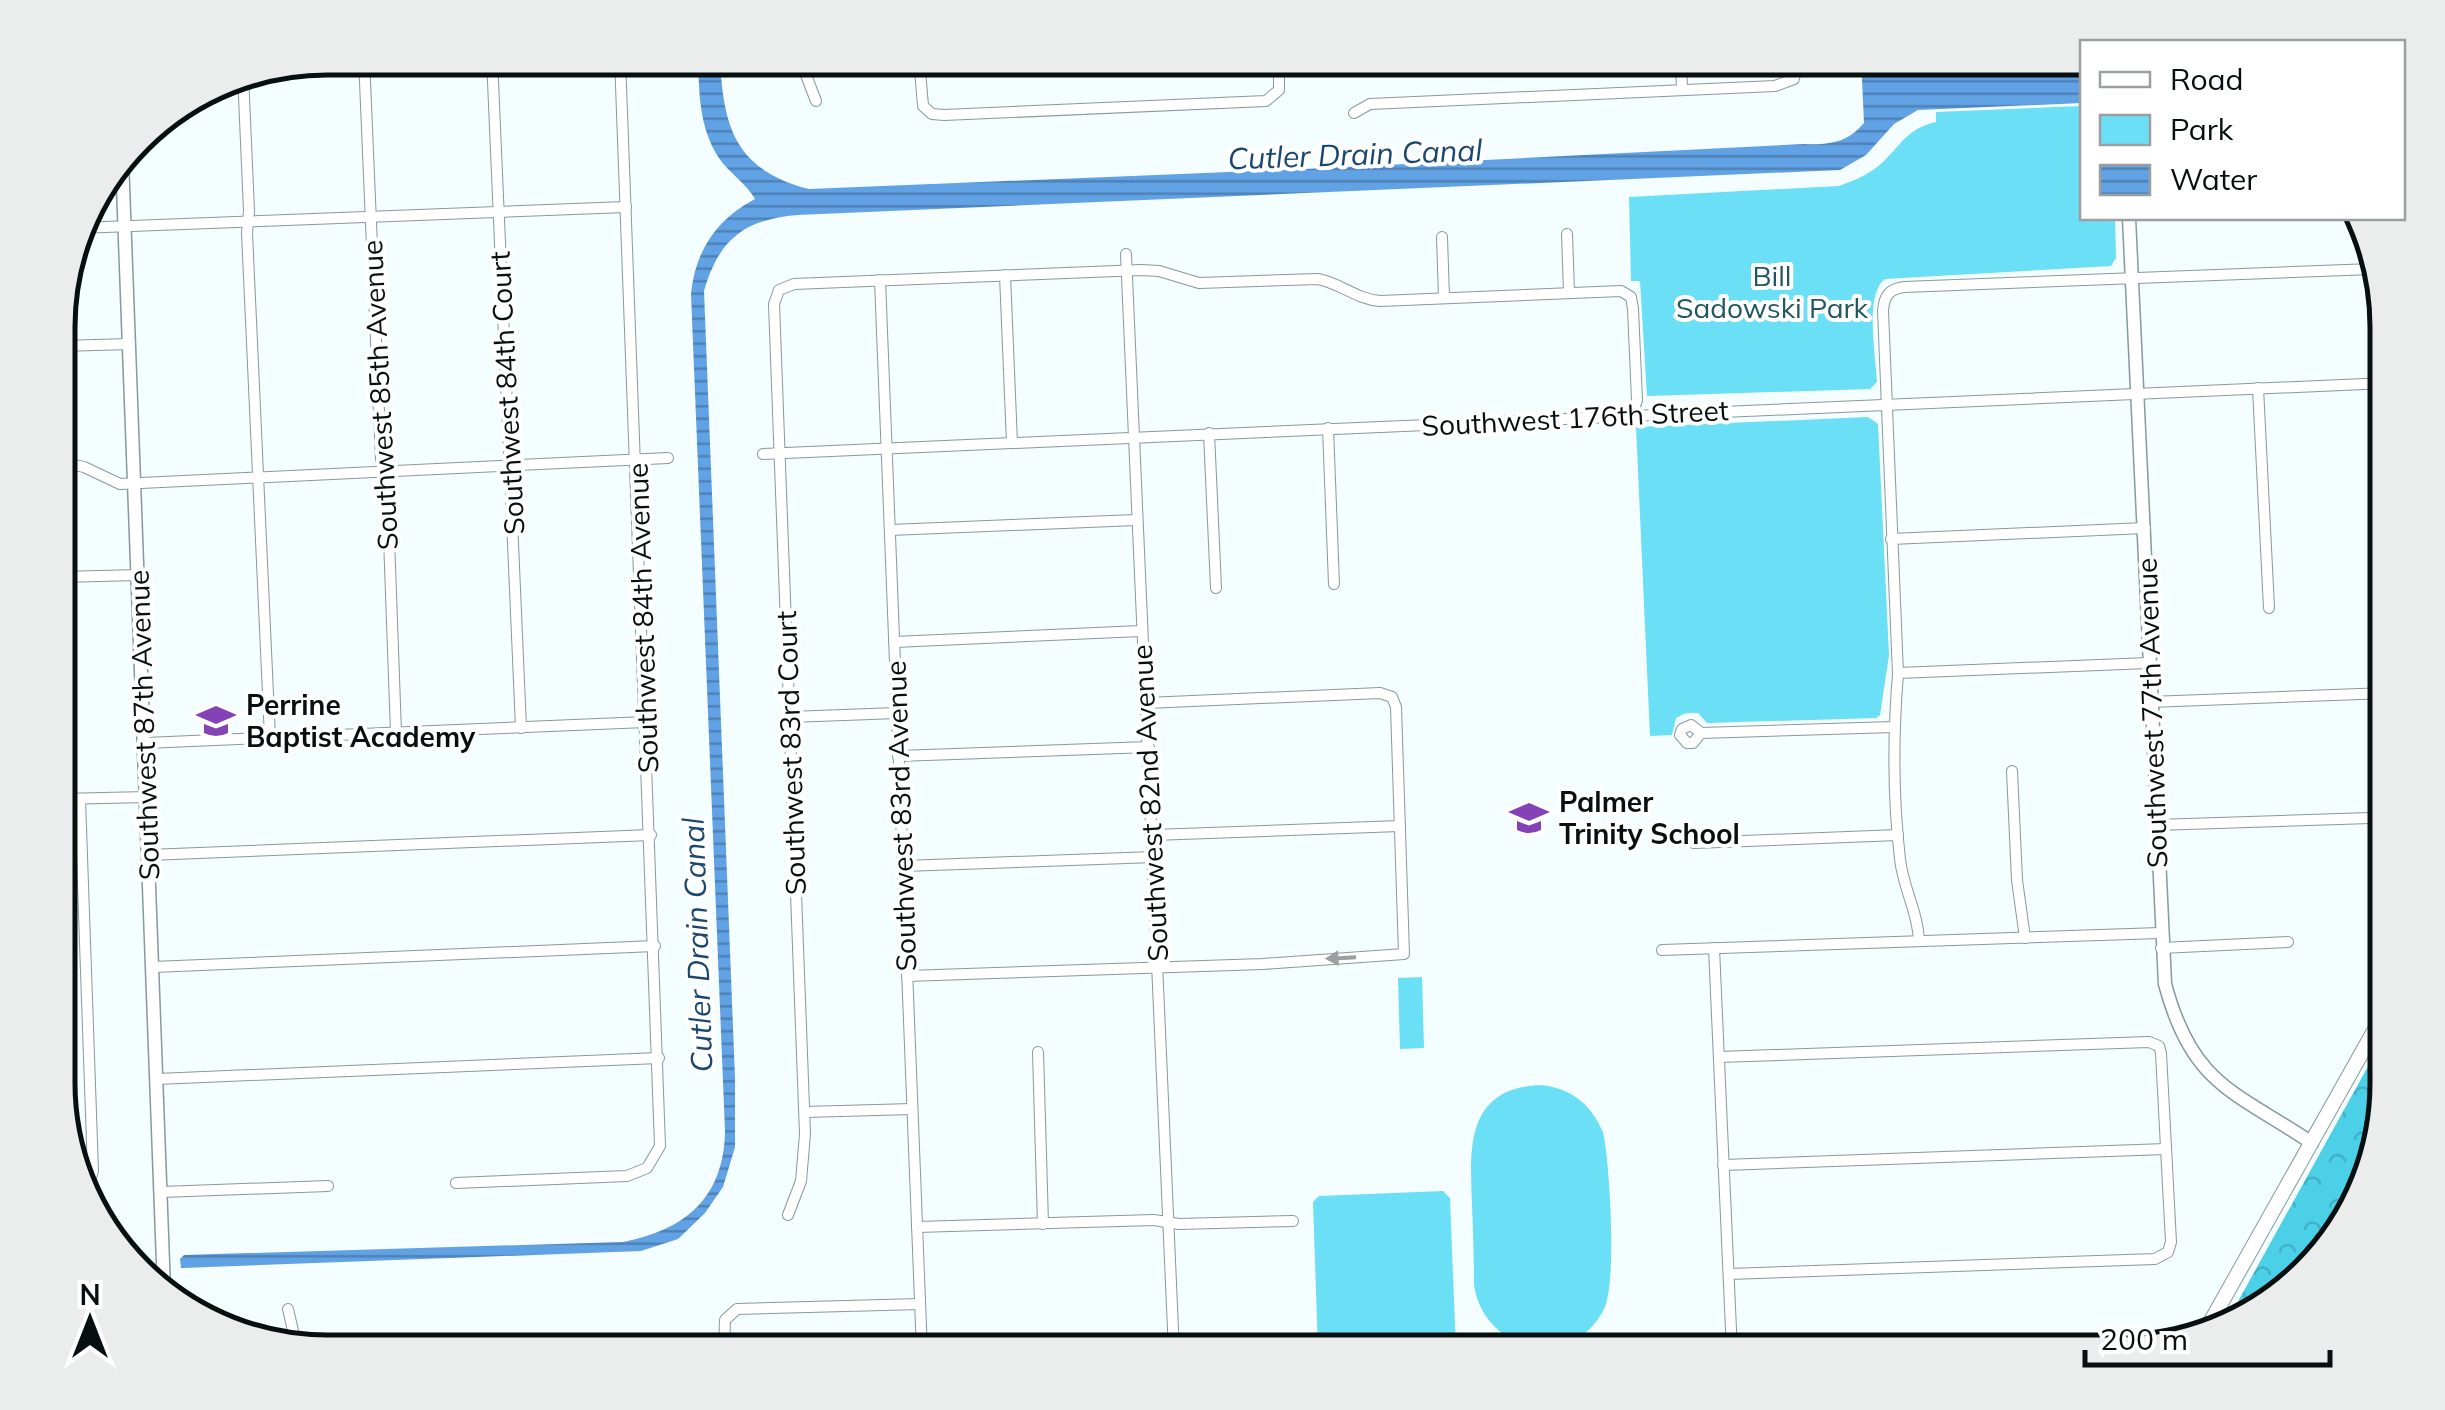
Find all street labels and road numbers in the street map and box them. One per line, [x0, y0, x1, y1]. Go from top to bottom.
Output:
street label: Southwest 85th Avenue [354, 239, 405, 551]
street label: Southwest 84th Court [482, 250, 531, 536]
street label: Southwest 176th Street [1421, 392, 1729, 443]
street label: Southwest 84th Avenue [620, 462, 665, 774]
street label: Southwest 77th Avenue [2129, 557, 2174, 869]
street label: Southwest 87th Avenue [121, 569, 166, 881]
street label: Southwest 83rd Court [768, 610, 813, 896]
street label: Southwest 82nd Avenue [1124, 644, 1175, 962]
street label: Southwest 83rd Avenue [878, 660, 923, 972]

